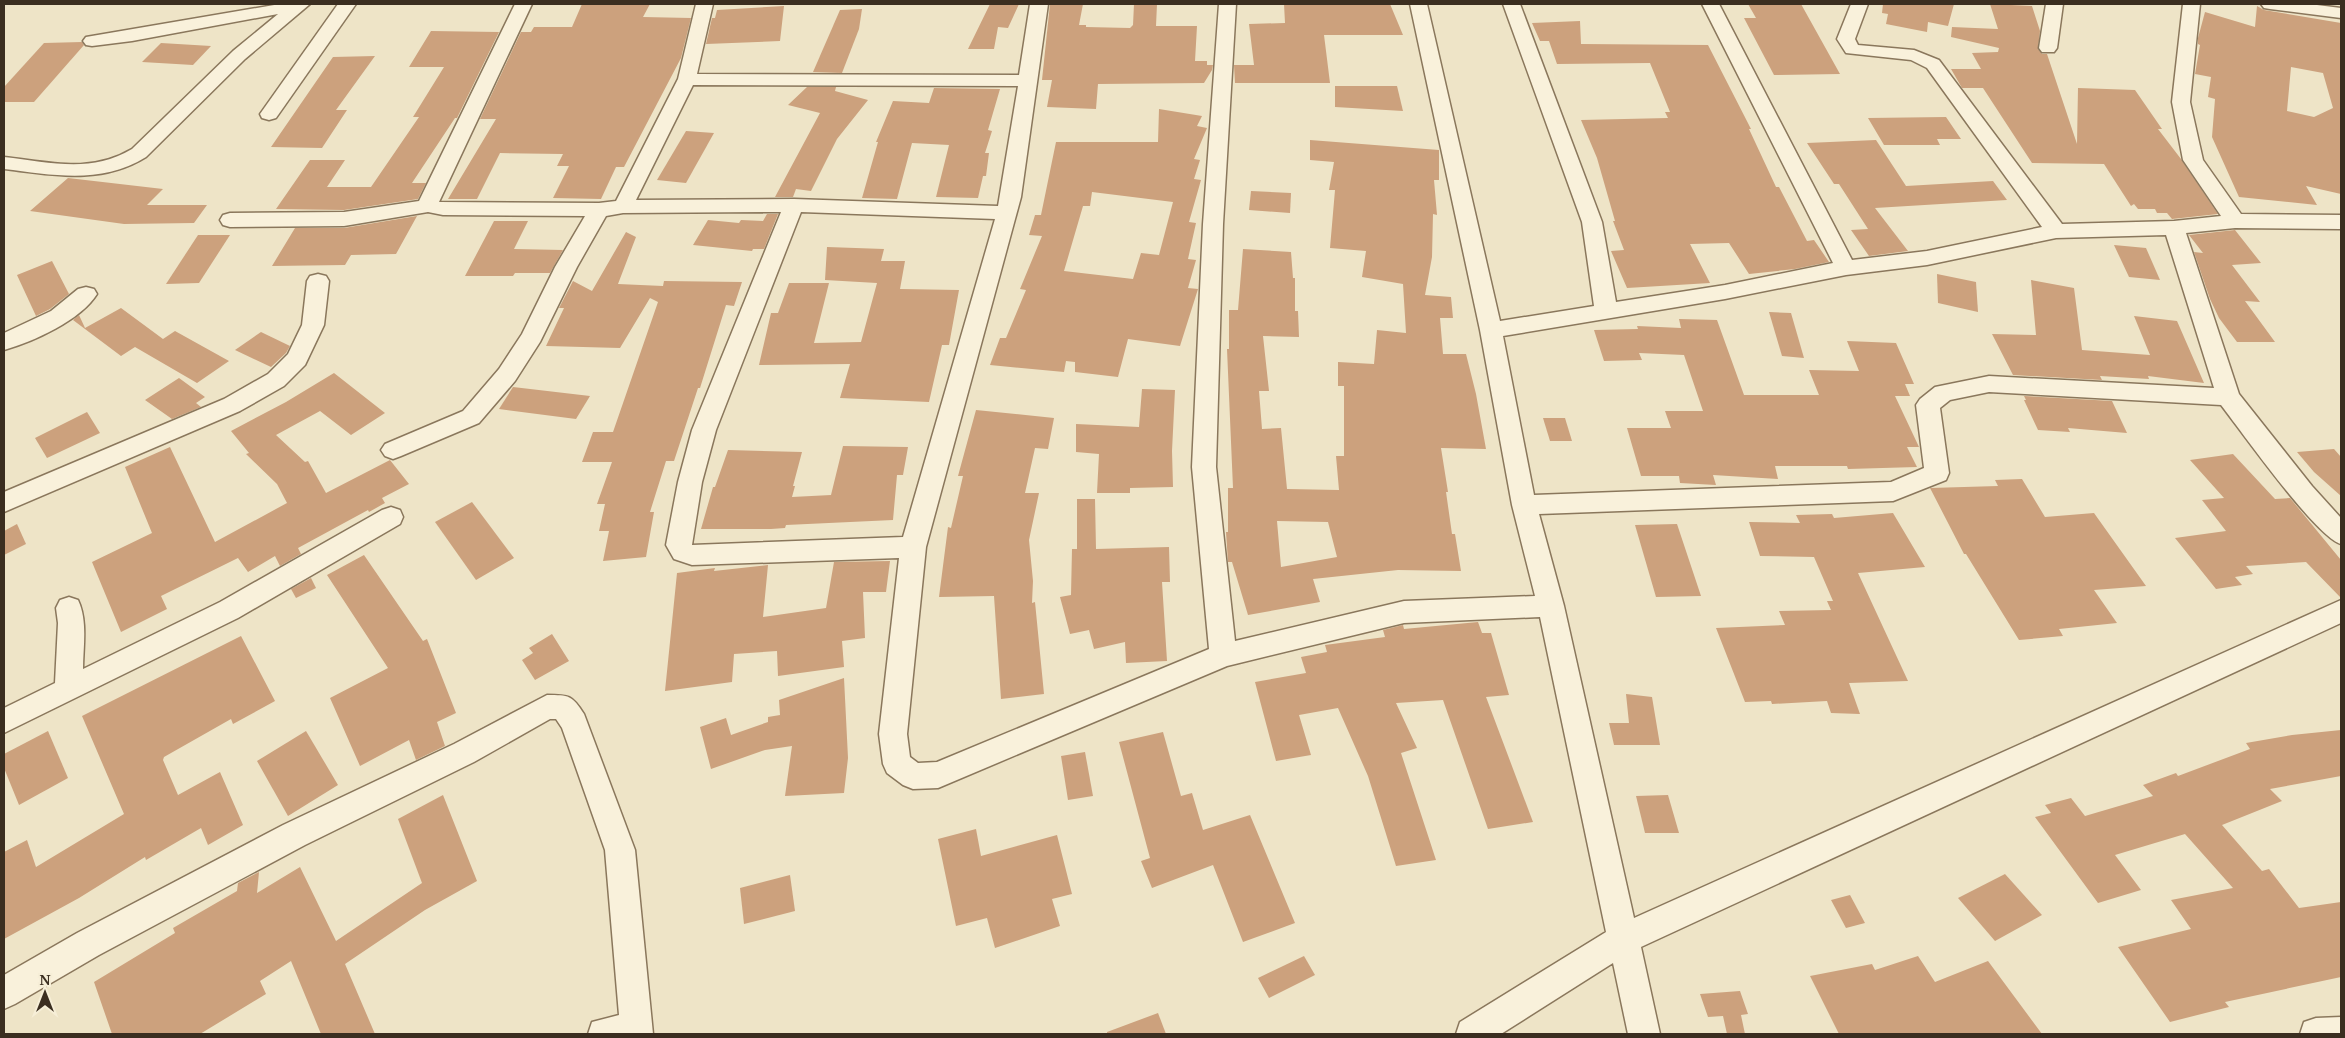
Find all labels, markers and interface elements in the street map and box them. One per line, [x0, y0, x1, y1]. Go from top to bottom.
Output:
north arrow [20, 968, 70, 1018]
text: N [39, 970, 51, 989]

